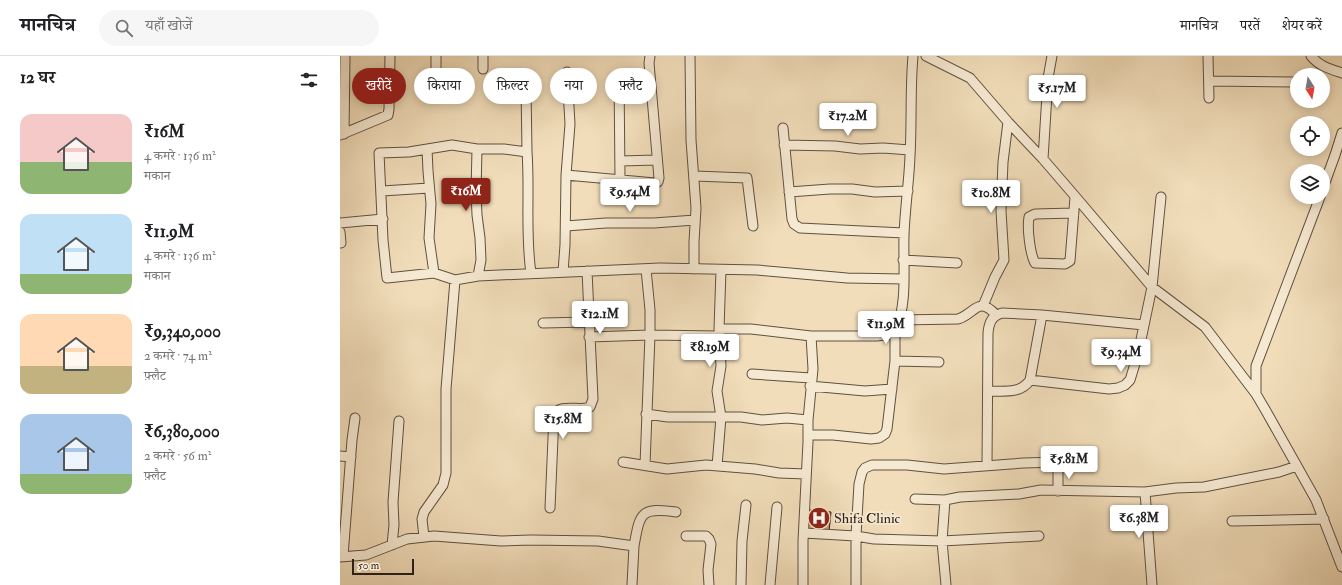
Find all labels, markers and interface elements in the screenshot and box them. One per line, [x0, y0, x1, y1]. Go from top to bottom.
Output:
search box [99, 10, 379, 46]
text: मानचित्र [20, 13, 75, 37]
text: यहाँ खोजें [145, 16, 192, 35]
icon: search [113, 17, 135, 39]
text: मानचित्र [1180, 17, 1218, 34]
text: परतें [1240, 17, 1260, 34]
text: शेयर करें [1282, 17, 1322, 34]
text: 12 घर [20, 67, 55, 88]
chip: खरीदें [352, 68, 406, 104]
chip: किराया [414, 68, 475, 104]
chip: फ़िल्टर [483, 68, 542, 104]
chip: नया [550, 68, 597, 104]
chip: फ़्लैट [605, 68, 656, 104]
north arrow [1290, 68, 1330, 108]
map controls [1290, 68, 1330, 204]
icon: filters [298, 69, 320, 91]
pin: ₹5.17M [1024, 75, 1090, 109]
text: ₹5.17M [1038, 80, 1076, 96]
pin: ₹17.2M [815, 103, 881, 137]
text: ₹17.2M [828, 108, 868, 124]
button: locate [1290, 116, 1330, 156]
text: ₹16M [144, 121, 185, 142]
icon: home [52, 130, 100, 178]
text: 4 कमरे · 136 m² [144, 148, 216, 164]
button: layers [1290, 164, 1330, 204]
text: मकान [144, 168, 170, 184]
pin: ₹16M [442, 178, 490, 212]
pin: ₹9.54M [597, 179, 663, 213]
pin: ₹10.8M [958, 180, 1024, 214]
text: ₹16M [450, 183, 482, 199]
text: ₹9.54M [609, 184, 651, 200]
text: ₹10.8M [971, 185, 1011, 201]
text: ₹11.9M [144, 221, 194, 242]
icon: home [52, 230, 100, 278]
text: 4 कमरे · 136 m² [144, 248, 216, 264]
text: मकान [144, 268, 170, 284]
pin: ₹12.1M [567, 301, 633, 335]
text: ₹12.1M [581, 306, 619, 322]
pin: ₹11.9M [853, 311, 919, 345]
text: ₹11.9M [867, 316, 905, 332]
text: ₹9,340,000 [144, 321, 221, 342]
icon: home [52, 330, 100, 378]
pin: ₹8.19M [677, 334, 743, 368]
text: ₹8.19M [690, 339, 730, 355]
pin: ₹9.34M [1088, 339, 1154, 373]
text: ₹9.34M [1100, 344, 1142, 360]
text: 2 कमरे · 74 m² [144, 348, 212, 364]
text: फ़्लैट [144, 368, 166, 384]
pin: ₹15.8M [530, 406, 596, 440]
text: ₹15.8M [544, 411, 582, 427]
text: ₹6,380,000 [144, 421, 220, 442]
icon: home [52, 430, 100, 478]
pin: ₹5.81M [1036, 446, 1102, 480]
text: 2 कमरे · 56 m² [144, 448, 211, 464]
text: ₹5.81M [1050, 451, 1088, 467]
text: फ़्लैट [144, 468, 166, 484]
hospital icon: Shifa Clinic [806, 505, 832, 531]
pin: ₹6.38M [1106, 505, 1172, 539]
place label: Shifa Clinic [834, 510, 901, 527]
text: ₹6.38M [1119, 510, 1159, 526]
scale bar [352, 557, 414, 576]
text: 50 m [358, 559, 379, 572]

